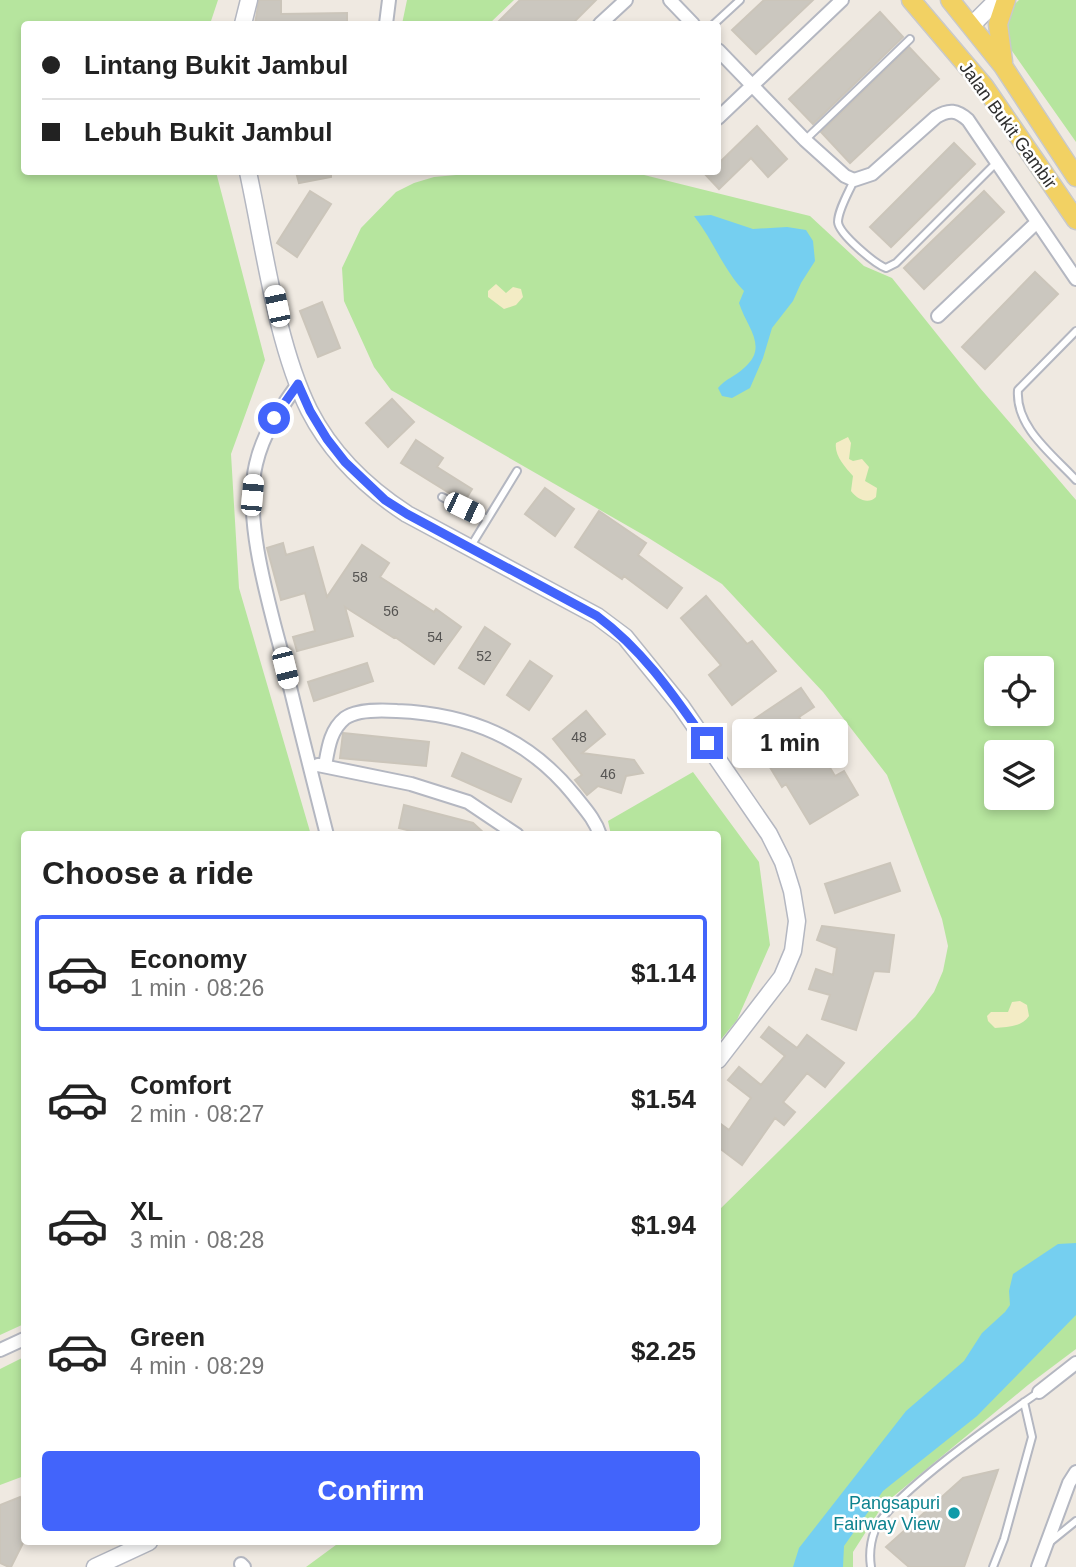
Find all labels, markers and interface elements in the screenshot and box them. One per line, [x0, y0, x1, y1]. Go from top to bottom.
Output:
text: Lintang Bukit Jambul [84, 50, 348, 80]
street label: Jalan Bukit Gambir [955, 58, 1061, 192]
text: Lebuh Bukit Jambul [84, 117, 332, 147]
car [263, 283, 292, 329]
route start [258, 402, 290, 434]
car [240, 473, 265, 517]
car [441, 489, 488, 527]
house number: 58 [352, 569, 368, 585]
house number: 56 [383, 603, 399, 619]
house number: 54 [427, 629, 443, 645]
car [270, 645, 301, 691]
house number: 52 [476, 648, 492, 664]
map controls [984, 656, 1054, 810]
button: locate [984, 656, 1054, 726]
callout: 1 min [732, 718, 847, 768]
route end [691, 727, 723, 759]
house number: 48 [571, 729, 587, 745]
text: 1 min [760, 730, 820, 756]
button: layers [984, 740, 1054, 810]
house number: 46 [600, 766, 616, 782]
text: Choose a ride [42, 855, 254, 891]
icon: car [46, 942, 109, 1005]
text: Economy [130, 944, 247, 974]
text: $1.14 [631, 958, 696, 988]
text: 1 min · 08:26 [130, 975, 264, 1001]
icon: car [46, 1068, 109, 1131]
text: Comfort [130, 1070, 231, 1100]
text: $1.54 [631, 1084, 696, 1114]
text: 2 min · 08:27 [130, 1101, 264, 1127]
icon: car [46, 1194, 109, 1257]
text: XL [130, 1196, 163, 1226]
text: $1.94 [631, 1210, 696, 1240]
text: 3 min · 08:28 [130, 1227, 264, 1253]
icon: car [46, 1320, 109, 1383]
text: Green [130, 1322, 205, 1352]
text: $2.25 [631, 1336, 696, 1366]
text: 4 min · 08:29 [130, 1353, 264, 1379]
button: Confirm [42, 1451, 700, 1531]
place label: Pangsapuri Fairway View [833, 1493, 941, 1534]
marker: Pangsapuri Fairway View [946, 1505, 962, 1521]

